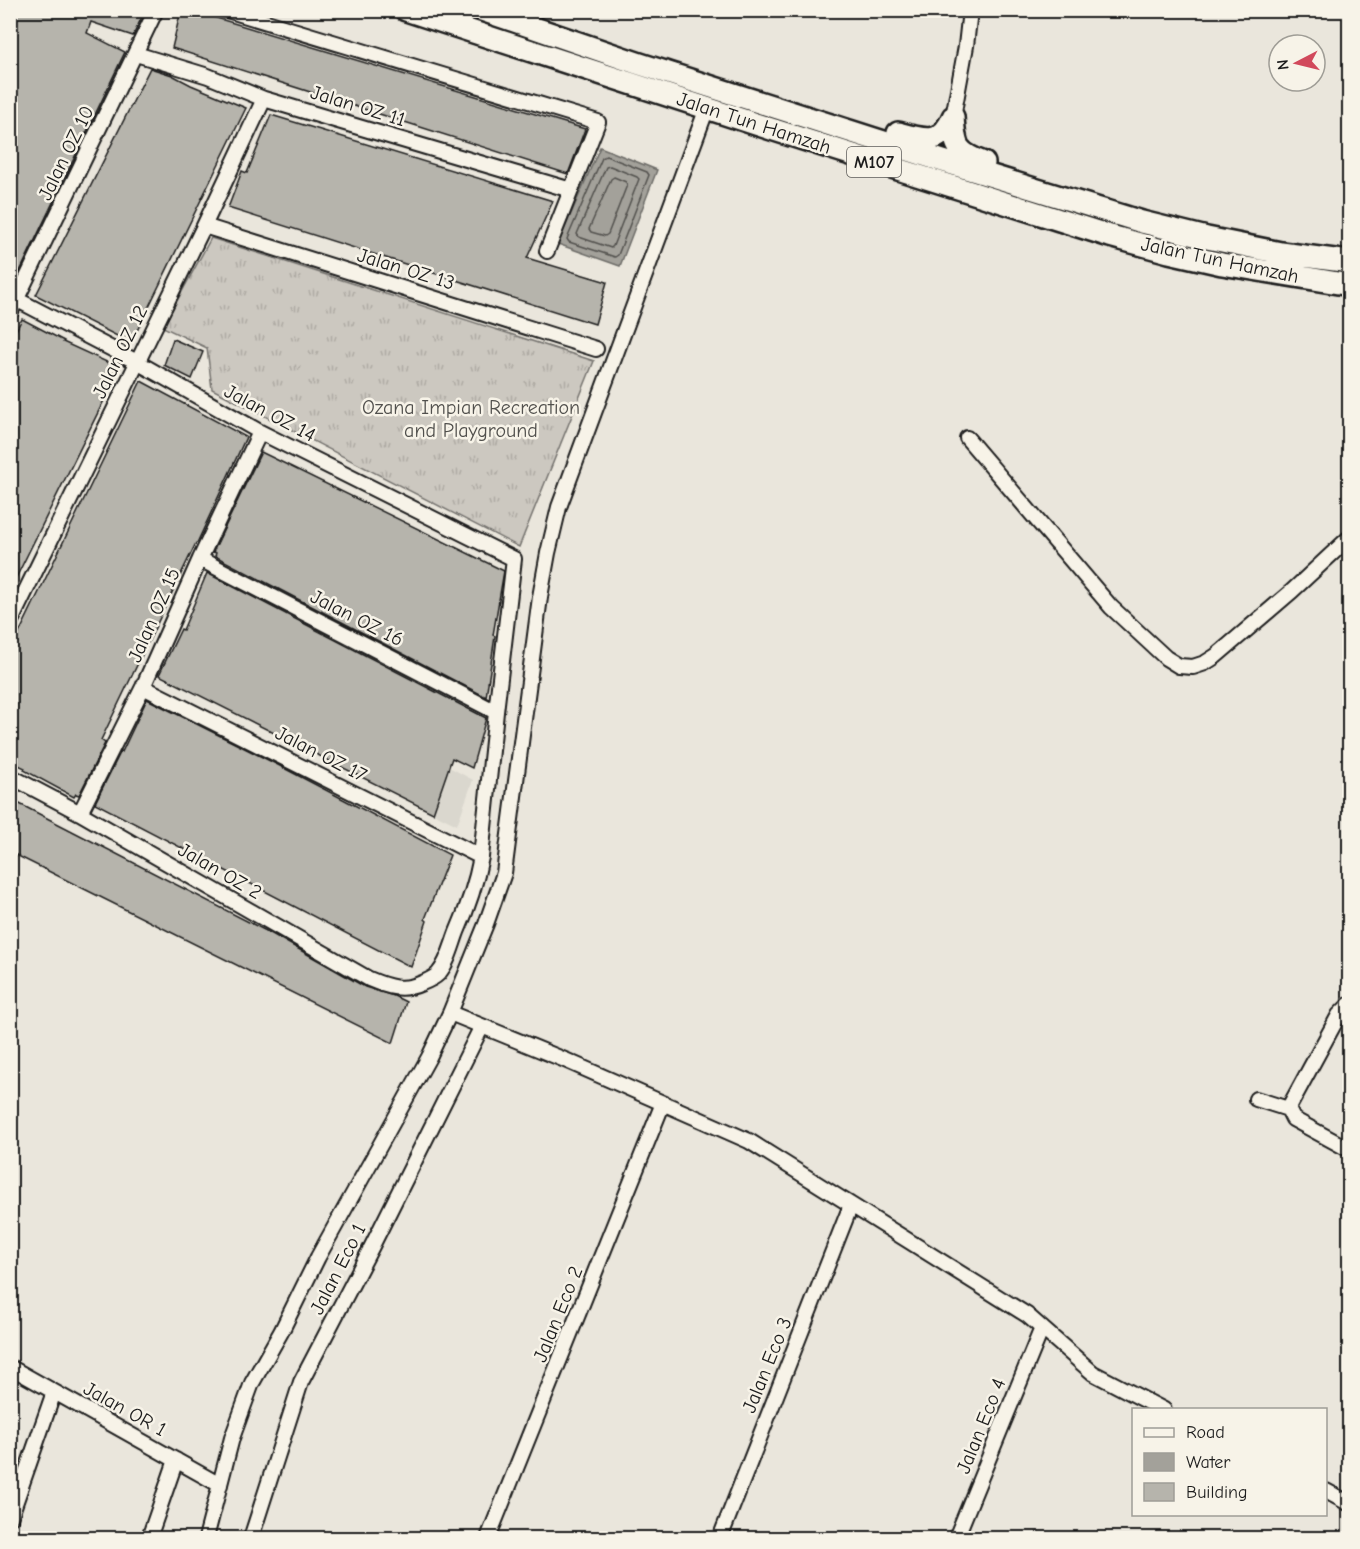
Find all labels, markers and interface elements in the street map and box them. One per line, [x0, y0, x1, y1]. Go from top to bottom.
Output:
north arrow [1267, 33, 1327, 93]
text: N [1274, 58, 1293, 71]
street label: Jalan OZ 11 [308, 81, 408, 131]
street label: Jalan Tun Hamzah [674, 87, 834, 159]
street label: Jalan OZ 10 [33, 102, 99, 204]
road number: M107 [847, 147, 901, 177]
street label: Jalan Tun Hamzah [1139, 232, 1301, 288]
street label: Jalan OZ 13 [355, 243, 457, 295]
street label: Jalan OZ 12 [88, 302, 152, 402]
street label: Jalan OZ 14 [221, 379, 319, 447]
park label: Ozana Impian Recreation and Playground [362, 396, 580, 442]
street label: Jalan OZ 15 [123, 564, 185, 666]
street label: Jalan OZ 16 [307, 585, 407, 651]
street label: Jalan OZ 17 [271, 721, 371, 787]
street label: Jalan OZ 2 [174, 838, 266, 904]
street label: Jalan Eco 1 [305, 1220, 371, 1318]
street label: Jalan Eco 2 [528, 1263, 588, 1365]
street label: Jalan Eco 3 [737, 1314, 797, 1416]
street label: Jalan Eco 4 [952, 1375, 1010, 1477]
street label: Jalan OR 1 [80, 1377, 170, 1441]
legend [1132, 1408, 1327, 1516]
text: Road [1186, 1422, 1225, 1443]
text: Water [1186, 1452, 1231, 1473]
text: Building [1186, 1482, 1248, 1503]

